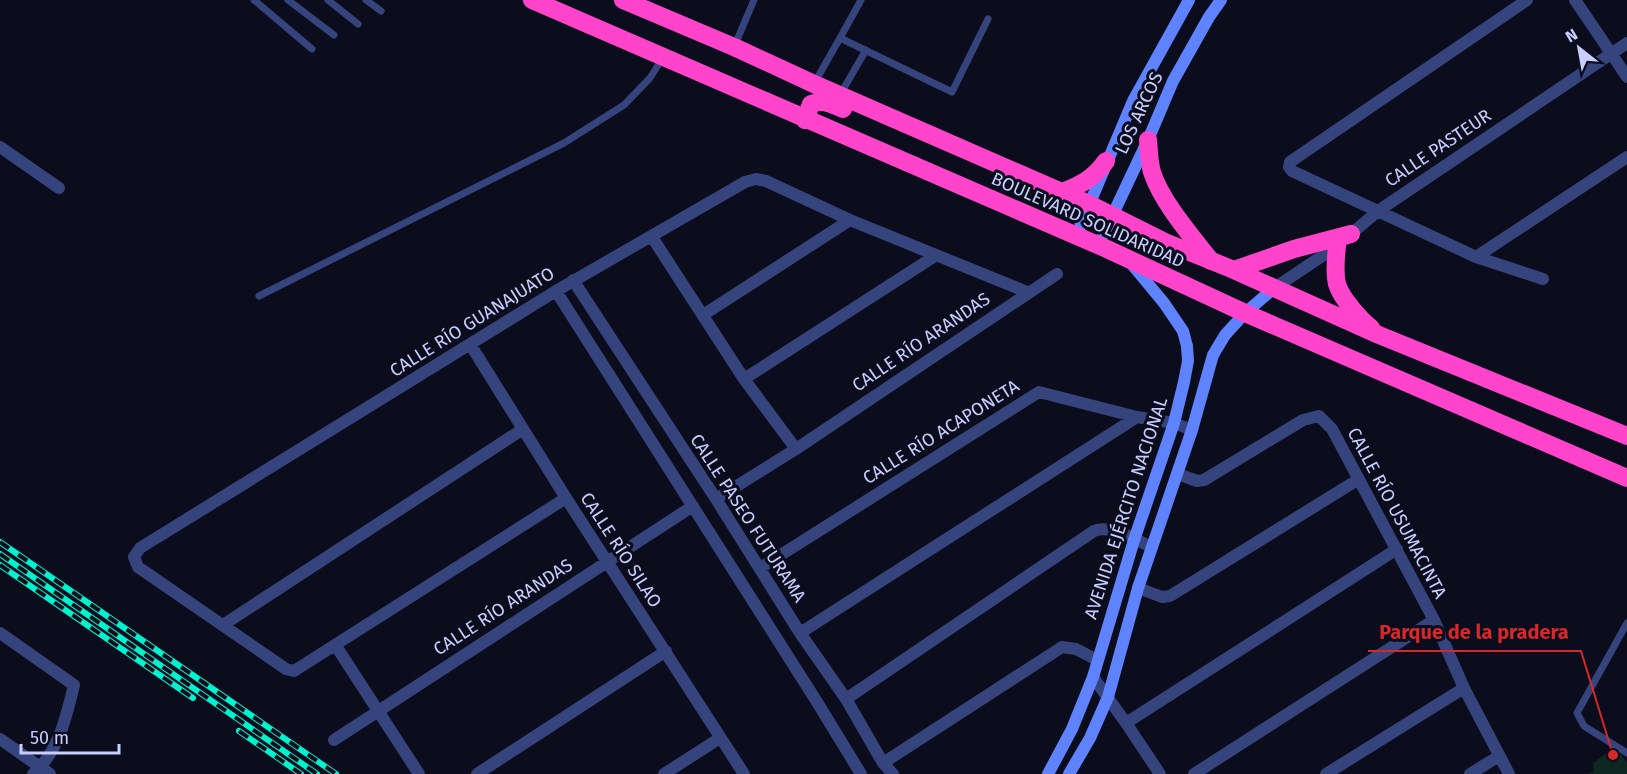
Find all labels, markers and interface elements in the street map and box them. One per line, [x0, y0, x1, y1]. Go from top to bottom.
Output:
north arrow [1549, 18, 1609, 78]
text: N [1562, 25, 1581, 46]
street label: LOS ARCOS [1110, 68, 1168, 158]
street label: CALLE PASTEUR [1381, 104, 1495, 192]
street label: BOULEVARD SOLIDARIDAD [988, 167, 1188, 273]
street label: CALLE RÍO GUANAJUATO [385, 261, 558, 382]
street label: CALLE RÍO ARANDAS [847, 287, 994, 396]
street label: CALLE RÍO ACAPONETA [858, 374, 1024, 489]
street label: AVENIDA EJÉRCITO NACIONAL [1079, 394, 1172, 622]
street label: CALLE RÍO USUMACINTA [1343, 423, 1453, 603]
street label: CALLE PASEO FUTURAMA [685, 430, 811, 607]
street label: CALLE RÍO SILAO [576, 488, 667, 612]
street label: CALLE RÍO ARANDAS [429, 553, 577, 660]
callout: Parque de la pradera [1368, 613, 1581, 651]
text: Parque de la pradera [1379, 620, 1569, 644]
scale bar [21, 717, 118, 755]
text: 50 m [30, 727, 69, 749]

